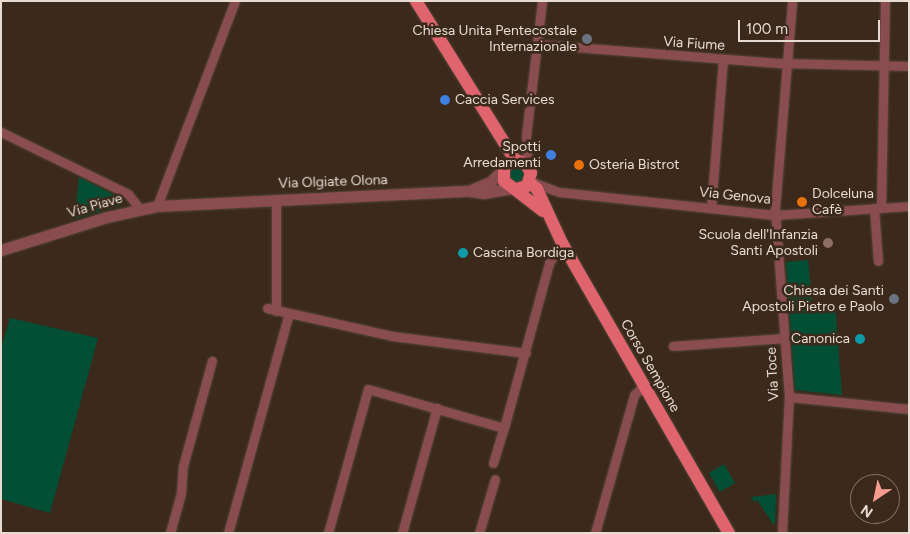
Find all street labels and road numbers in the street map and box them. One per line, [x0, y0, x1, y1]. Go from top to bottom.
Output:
street label: Via Fiume [663, 33, 725, 55]
street label: Via Olgiate Olona [278, 172, 388, 192]
street label: Via Genova [698, 184, 772, 208]
street label: Via Piave [65, 190, 125, 222]
street label: Corso Sempione [617, 317, 683, 415]
street label: Via Toce [763, 347, 783, 401]

